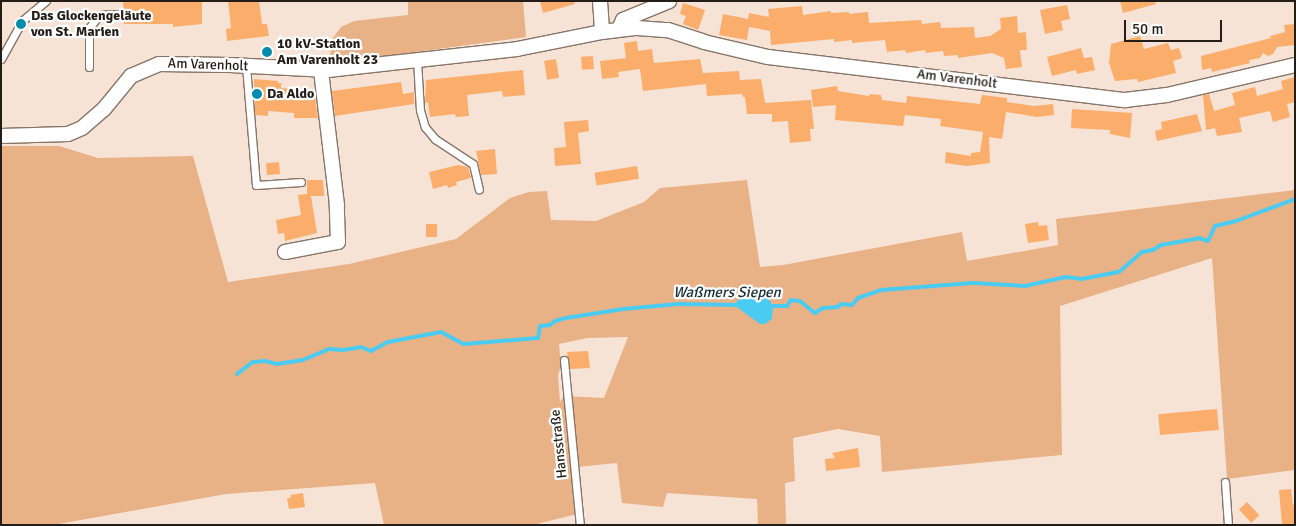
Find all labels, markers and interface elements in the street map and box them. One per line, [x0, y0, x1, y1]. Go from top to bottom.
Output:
place label: Das Glockengeläute von St. Marien [31, 8, 152, 40]
scale bar [1126, 10, 1224, 42]
marker: Das Glockengeläute von St. Marien [15, 18, 27, 30]
text: 50 m [1132, 20, 1163, 38]
place label: 10 kV-Station Am Varenholt 23 [277, 36, 378, 68]
marker: 10 kV-Station Am Varenholt 23 [261, 46, 273, 58]
street label: Am Varenholt [167, 55, 249, 75]
street label: Am Varenholt [916, 66, 998, 92]
place label: Da Aldo [267, 86, 314, 102]
marker: Da Aldo [251, 88, 263, 100]
water label: Waßmers Siepen [673, 284, 781, 302]
street label: Hansstraße [547, 409, 571, 479]

